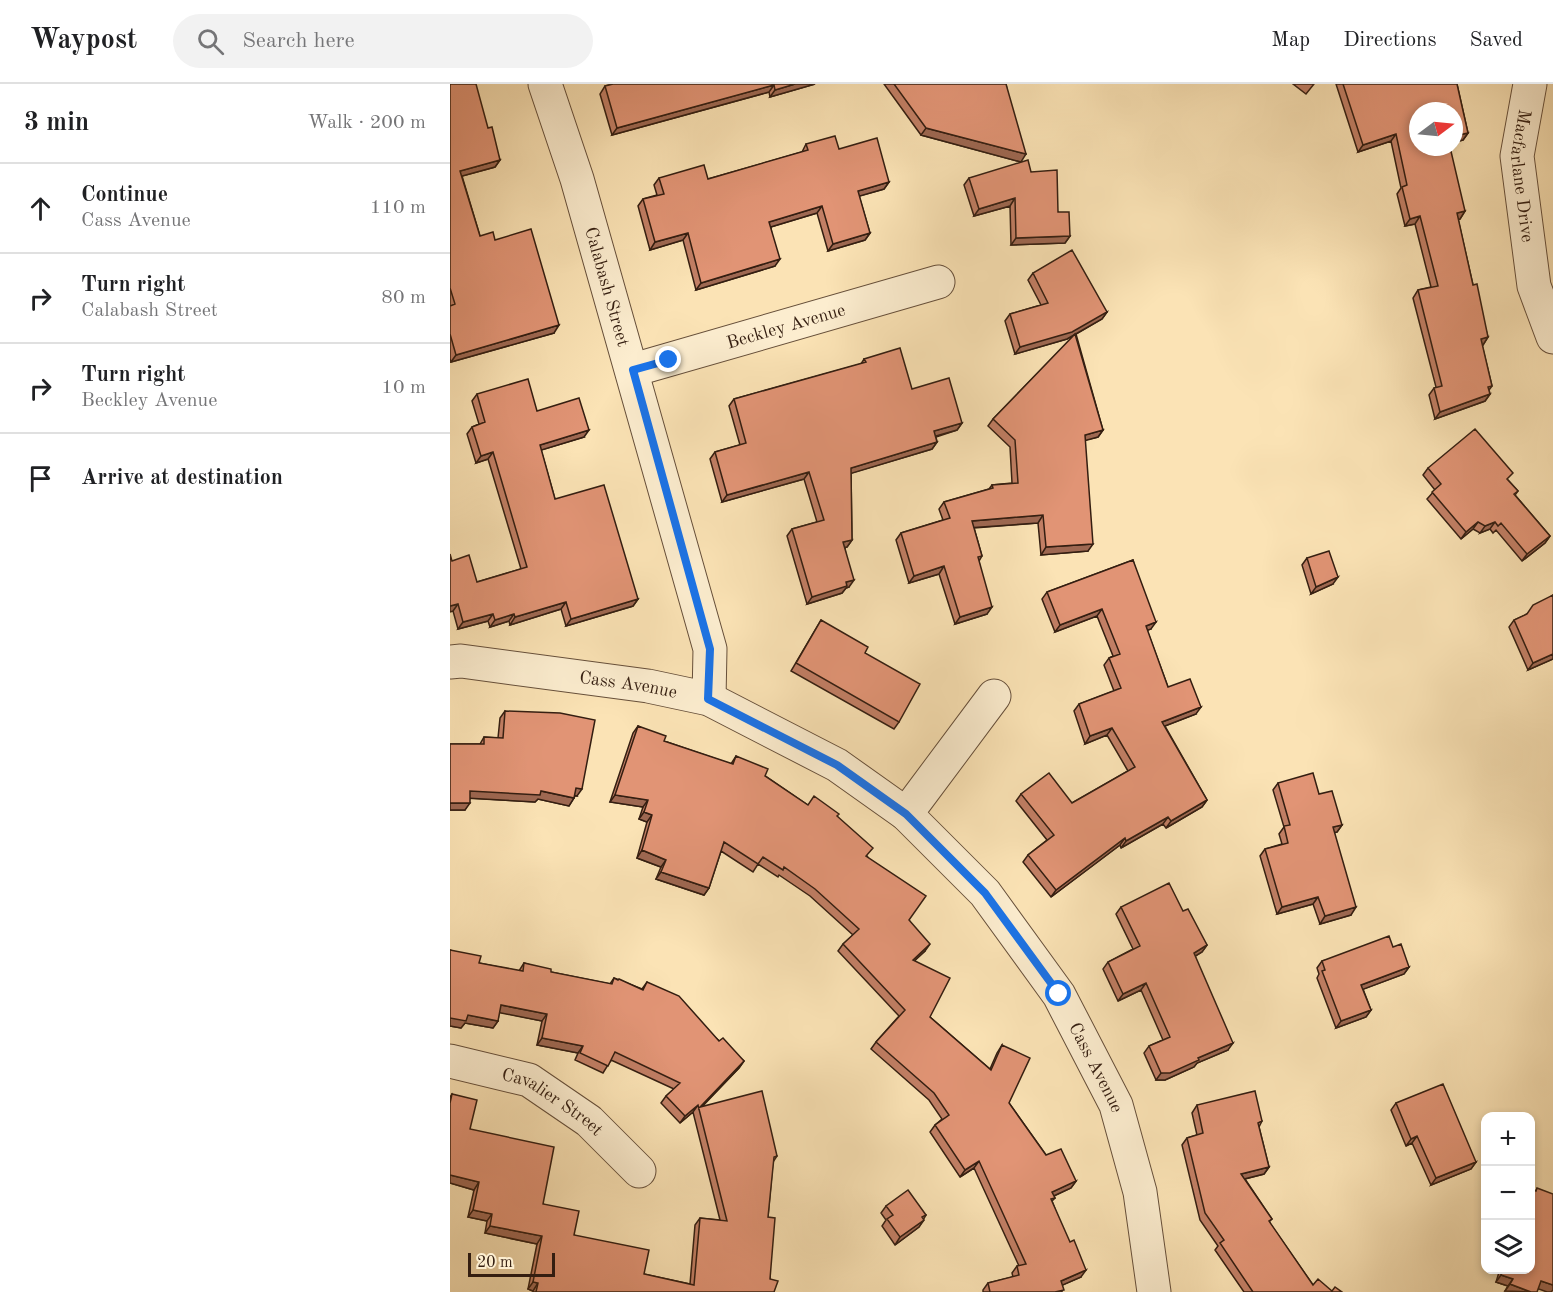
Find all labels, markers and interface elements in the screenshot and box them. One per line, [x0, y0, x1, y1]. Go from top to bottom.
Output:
search box [173, 14, 593, 68]
icon: search [194, 25, 227, 58]
text: Waypost [30, 27, 137, 55]
text: Search here [242, 30, 355, 52]
text: Map [1271, 30, 1310, 51]
text: Directions [1343, 30, 1437, 51]
text: Saved [1470, 30, 1523, 51]
north arrow [1409, 102, 1463, 156]
street label: Macfarlane Drive [1507, 108, 1536, 244]
text: 3 min [24, 110, 89, 136]
text: Walk · 200 m [307, 113, 426, 133]
text: Continue [81, 184, 168, 206]
icon: ahead [24, 192, 57, 225]
text: 110 m [370, 198, 426, 218]
text: Cass Avenue [81, 211, 191, 231]
street label: Calabash Street [581, 225, 632, 349]
text: Turn right [81, 274, 185, 296]
icon: right [24, 282, 57, 315]
text: 80 m [381, 288, 426, 308]
text: Calabash Street [81, 301, 218, 321]
street label: Beckley Avenue [725, 301, 848, 353]
route end [655, 346, 681, 372]
text: Turn right [81, 364, 185, 386]
icon: right [24, 372, 57, 405]
text: 10 m [381, 378, 426, 398]
text: Beckley Avenue [81, 391, 217, 411]
icon: arrive [24, 462, 57, 495]
text: Arrive at destination [81, 467, 283, 489]
street label: Cass Avenue [578, 669, 679, 702]
route start [1045, 980, 1071, 1006]
street label: Cass Avenue [1065, 1020, 1126, 1114]
street label: Cavalier Street [500, 1066, 606, 1140]
map controls [1481, 1112, 1535, 1274]
button: + [1481, 1112, 1535, 1166]
button: − [1481, 1166, 1535, 1220]
button: layers [1481, 1220, 1535, 1274]
scale bar [468, 1250, 555, 1278]
text: 20 m [477, 1255, 513, 1271]

